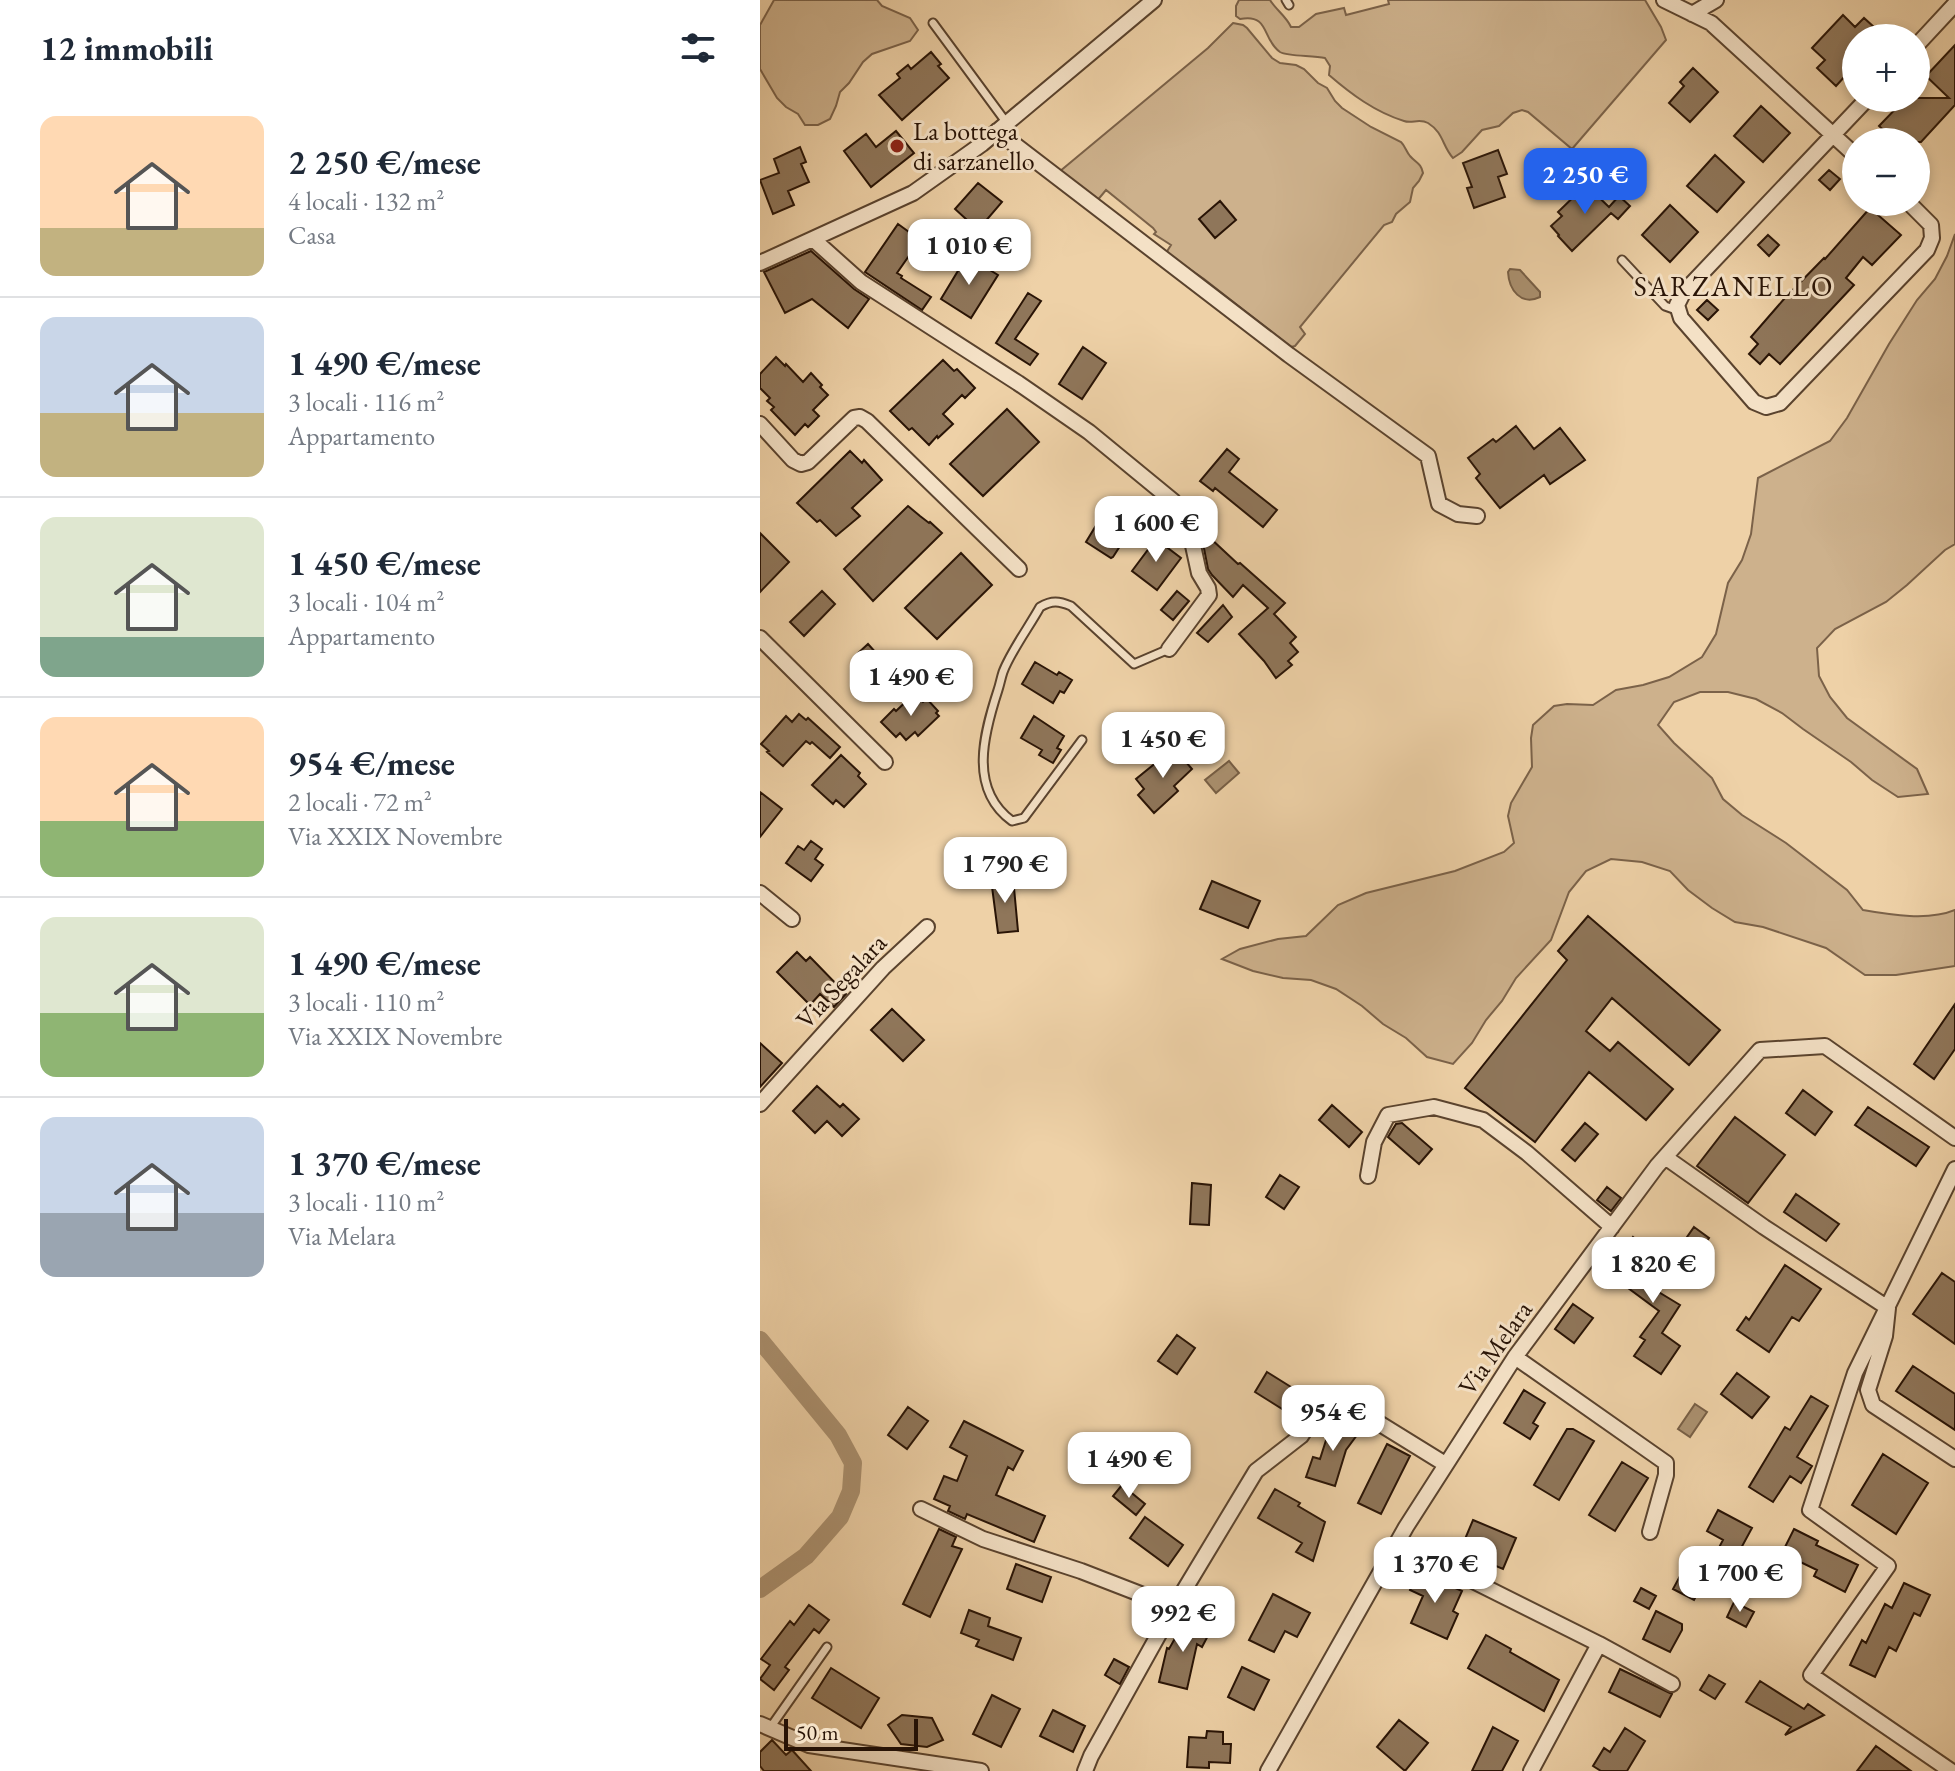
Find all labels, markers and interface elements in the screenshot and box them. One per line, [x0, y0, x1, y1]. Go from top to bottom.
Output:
map controls [1842, 24, 1930, 216]
button: + [1842, 24, 1930, 112]
text: 12 immobili [40, 26, 213, 70]
icon: filters [676, 26, 720, 70]
place label: La bottega di sarzanello [913, 114, 1035, 178]
button: − [1842, 128, 1930, 216]
marker: La bottega di sarzanello [888, 137, 906, 155]
text: 2 250 €/mese [288, 140, 481, 184]
icon: home [104, 148, 200, 244]
pin: 2 250 € [1511, 148, 1659, 216]
text: 2 250 € [1542, 157, 1628, 191]
text: 4 locali · 132 m² [288, 184, 444, 218]
text: Casa [288, 218, 336, 252]
pin: 1 010 € [895, 219, 1043, 287]
text: 1 010 € [926, 228, 1012, 262]
district label: SARZANELLO [1634, 268, 1834, 304]
text: 1 490 €/mese [288, 341, 481, 385]
icon: home [104, 349, 200, 445]
text: 3 locali · 116 m² [288, 385, 444, 419]
text: Appartamento [288, 419, 435, 453]
pin: 1 600 € [1082, 496, 1230, 564]
text: 1 600 € [1113, 505, 1199, 539]
text: 1 450 €/mese [288, 541, 481, 585]
icon: home [104, 549, 200, 645]
text: 3 locali · 104 m² [288, 585, 444, 619]
text: Appartamento [288, 619, 435, 653]
pin: 1 490 € [837, 650, 985, 718]
text: 1 490 € [868, 659, 954, 693]
pin: 1 450 € [1089, 712, 1237, 780]
text: 1 450 € [1120, 721, 1206, 755]
text: 954 €/mese [288, 741, 455, 785]
icon: home [104, 749, 200, 845]
text: 2 locali · 72 m² [288, 785, 432, 819]
text: Via XXIX Novembre [288, 819, 502, 853]
pin: 1 790 € [931, 837, 1079, 905]
text: 1 790 € [962, 846, 1048, 880]
street label: Via Segalara [788, 926, 894, 1036]
text: 1 490 €/mese [288, 941, 481, 985]
icon: home [104, 949, 200, 1045]
text: 3 locali · 110 m² [288, 985, 444, 1019]
text: Via XXIX Novembre [288, 1019, 502, 1053]
text: 1 370 €/mese [288, 1141, 481, 1185]
icon: home [104, 1149, 200, 1245]
text: 3 locali · 110 m² [288, 1185, 444, 1219]
text: Via Melara [288, 1219, 396, 1253]
pin: 1 820 € [1579, 1237, 1727, 1305]
text: 1 820 € [1610, 1246, 1696, 1280]
street label: Via Melara [1450, 1294, 1540, 1402]
pin: 954 € [1277, 1385, 1389, 1453]
text: 954 € [1300, 1394, 1366, 1428]
pin: 1 490 € [1055, 1432, 1203, 1500]
text: 1 490 € [1086, 1441, 1172, 1475]
pin: 1 370 € [1361, 1537, 1509, 1605]
text: 1 370 € [1392, 1546, 1478, 1580]
pin: 1 700 € [1666, 1546, 1814, 1614]
text: 1 700 € [1697, 1555, 1783, 1589]
pin: 992 € [1127, 1586, 1239, 1654]
text: 992 € [1150, 1595, 1216, 1629]
scale bar [784, 1715, 918, 1751]
text: 50 m [796, 1718, 839, 1747]

